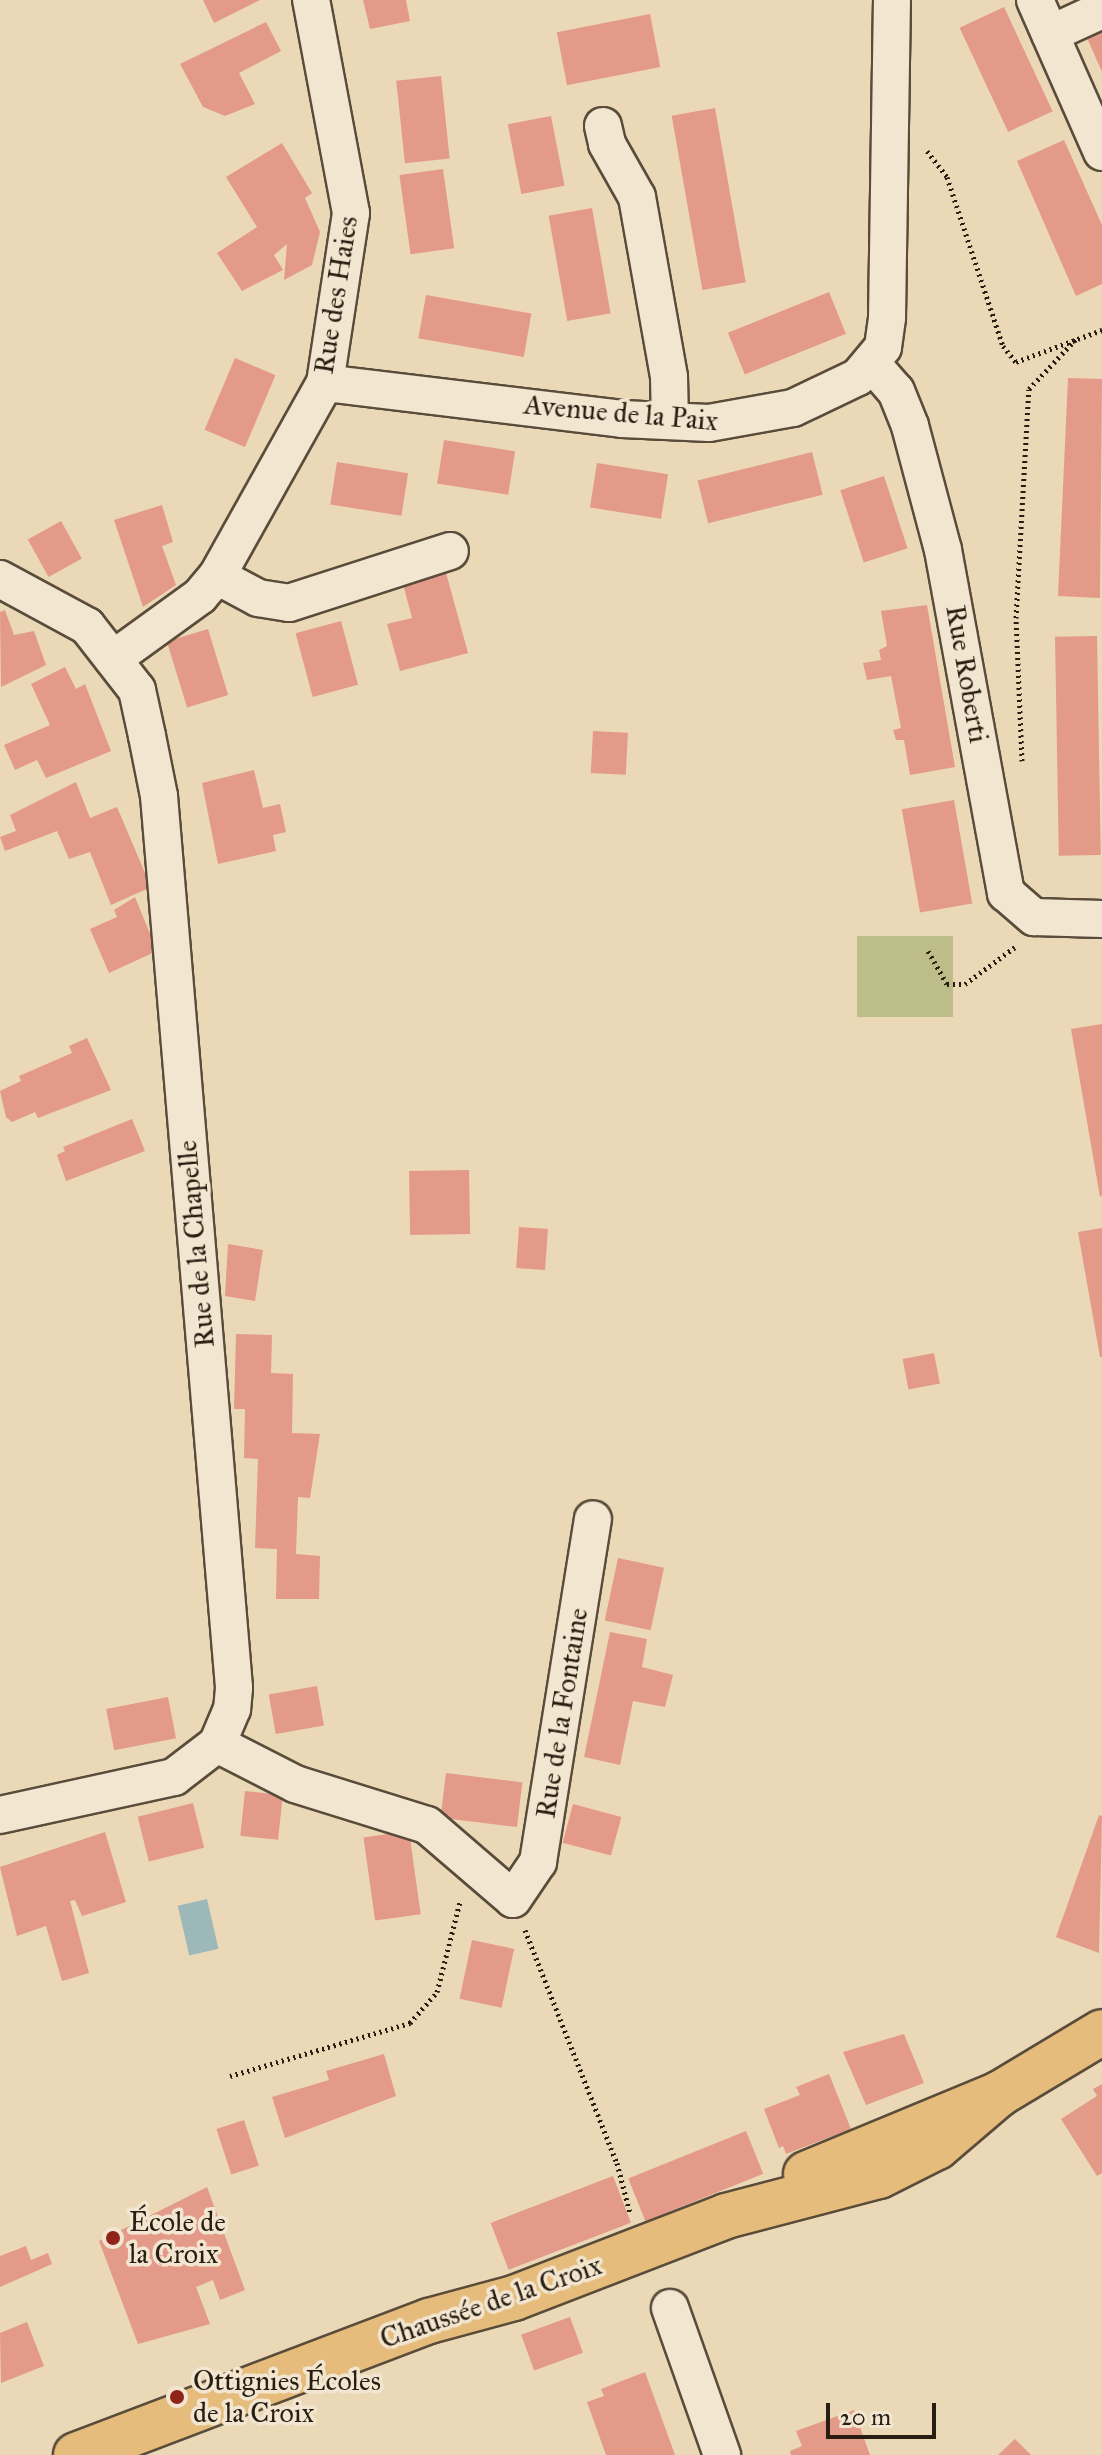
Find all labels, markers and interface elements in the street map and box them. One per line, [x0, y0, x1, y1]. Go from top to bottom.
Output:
street label: Rue des Haies [307, 214, 365, 376]
street label: Avenue de la Paix [523, 388, 719, 438]
street label: Rue Roberti [938, 603, 996, 745]
street label: Rue de la Chapelle [170, 1139, 222, 1349]
street label: Rue de la Fontaine [529, 1605, 595, 1821]
place label: École de la Croix [129, 2205, 226, 2271]
marker: École de la Croix [104, 2229, 122, 2247]
street label: Chaussée de la Croix [376, 2248, 606, 2356]
place label: Ottignies Écoles de la Croix [193, 2364, 381, 2430]
scale bar [830, 2387, 940, 2437]
marker: Ottignies Écoles de la Croix [168, 2388, 186, 2406]
text: 20 m [840, 2402, 891, 2432]

